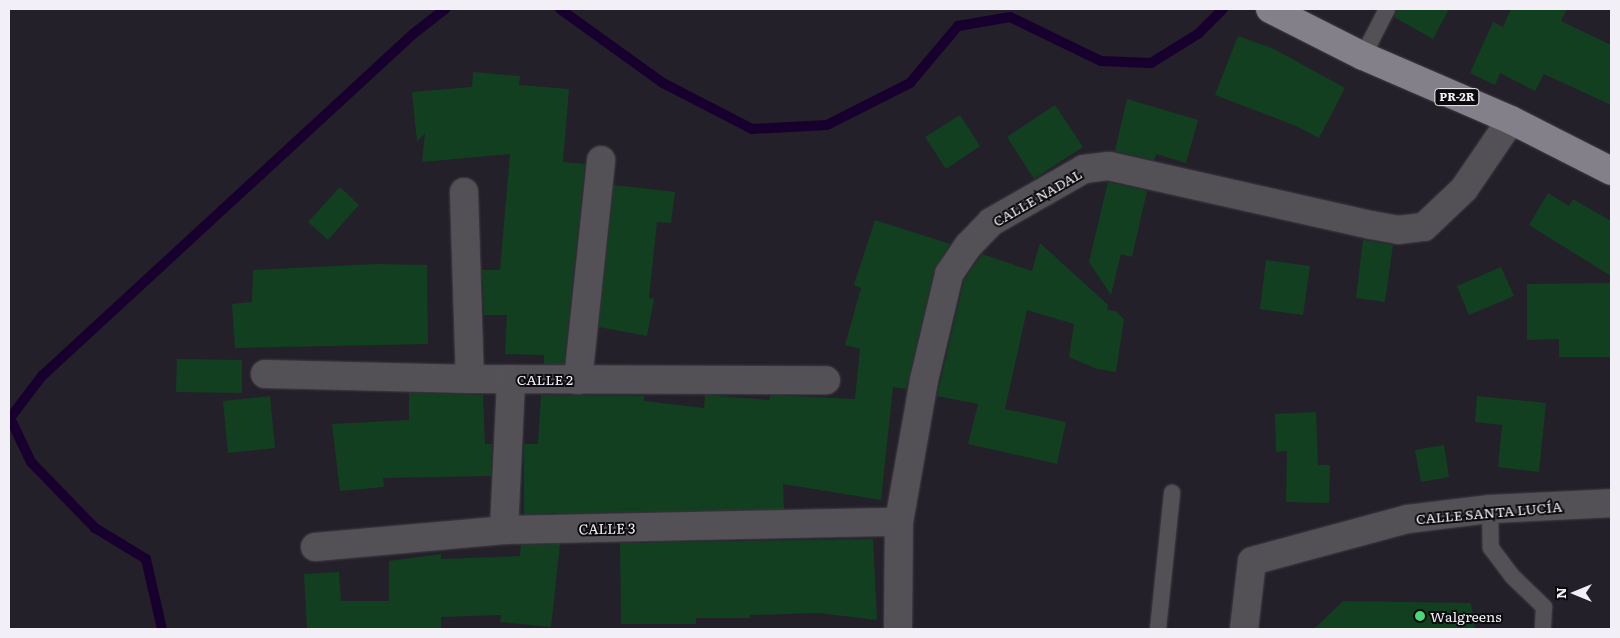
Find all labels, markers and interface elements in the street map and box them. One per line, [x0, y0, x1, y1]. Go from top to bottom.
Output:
road number: PR-2R [1433, 88, 1481, 106]
street label: CALLE NADAL [990, 165, 1084, 229]
street label: CALLE 2 [517, 371, 573, 387]
street label: CALLE SANTA LUCÍA [1415, 497, 1563, 527]
street label: CALLE 3 [578, 519, 636, 537]
north arrow [1550, 568, 1600, 618]
text: N [1550, 587, 1570, 599]
place label: Walgreens [1430, 608, 1501, 624]
marker: Walgreens [1414, 610, 1426, 622]

